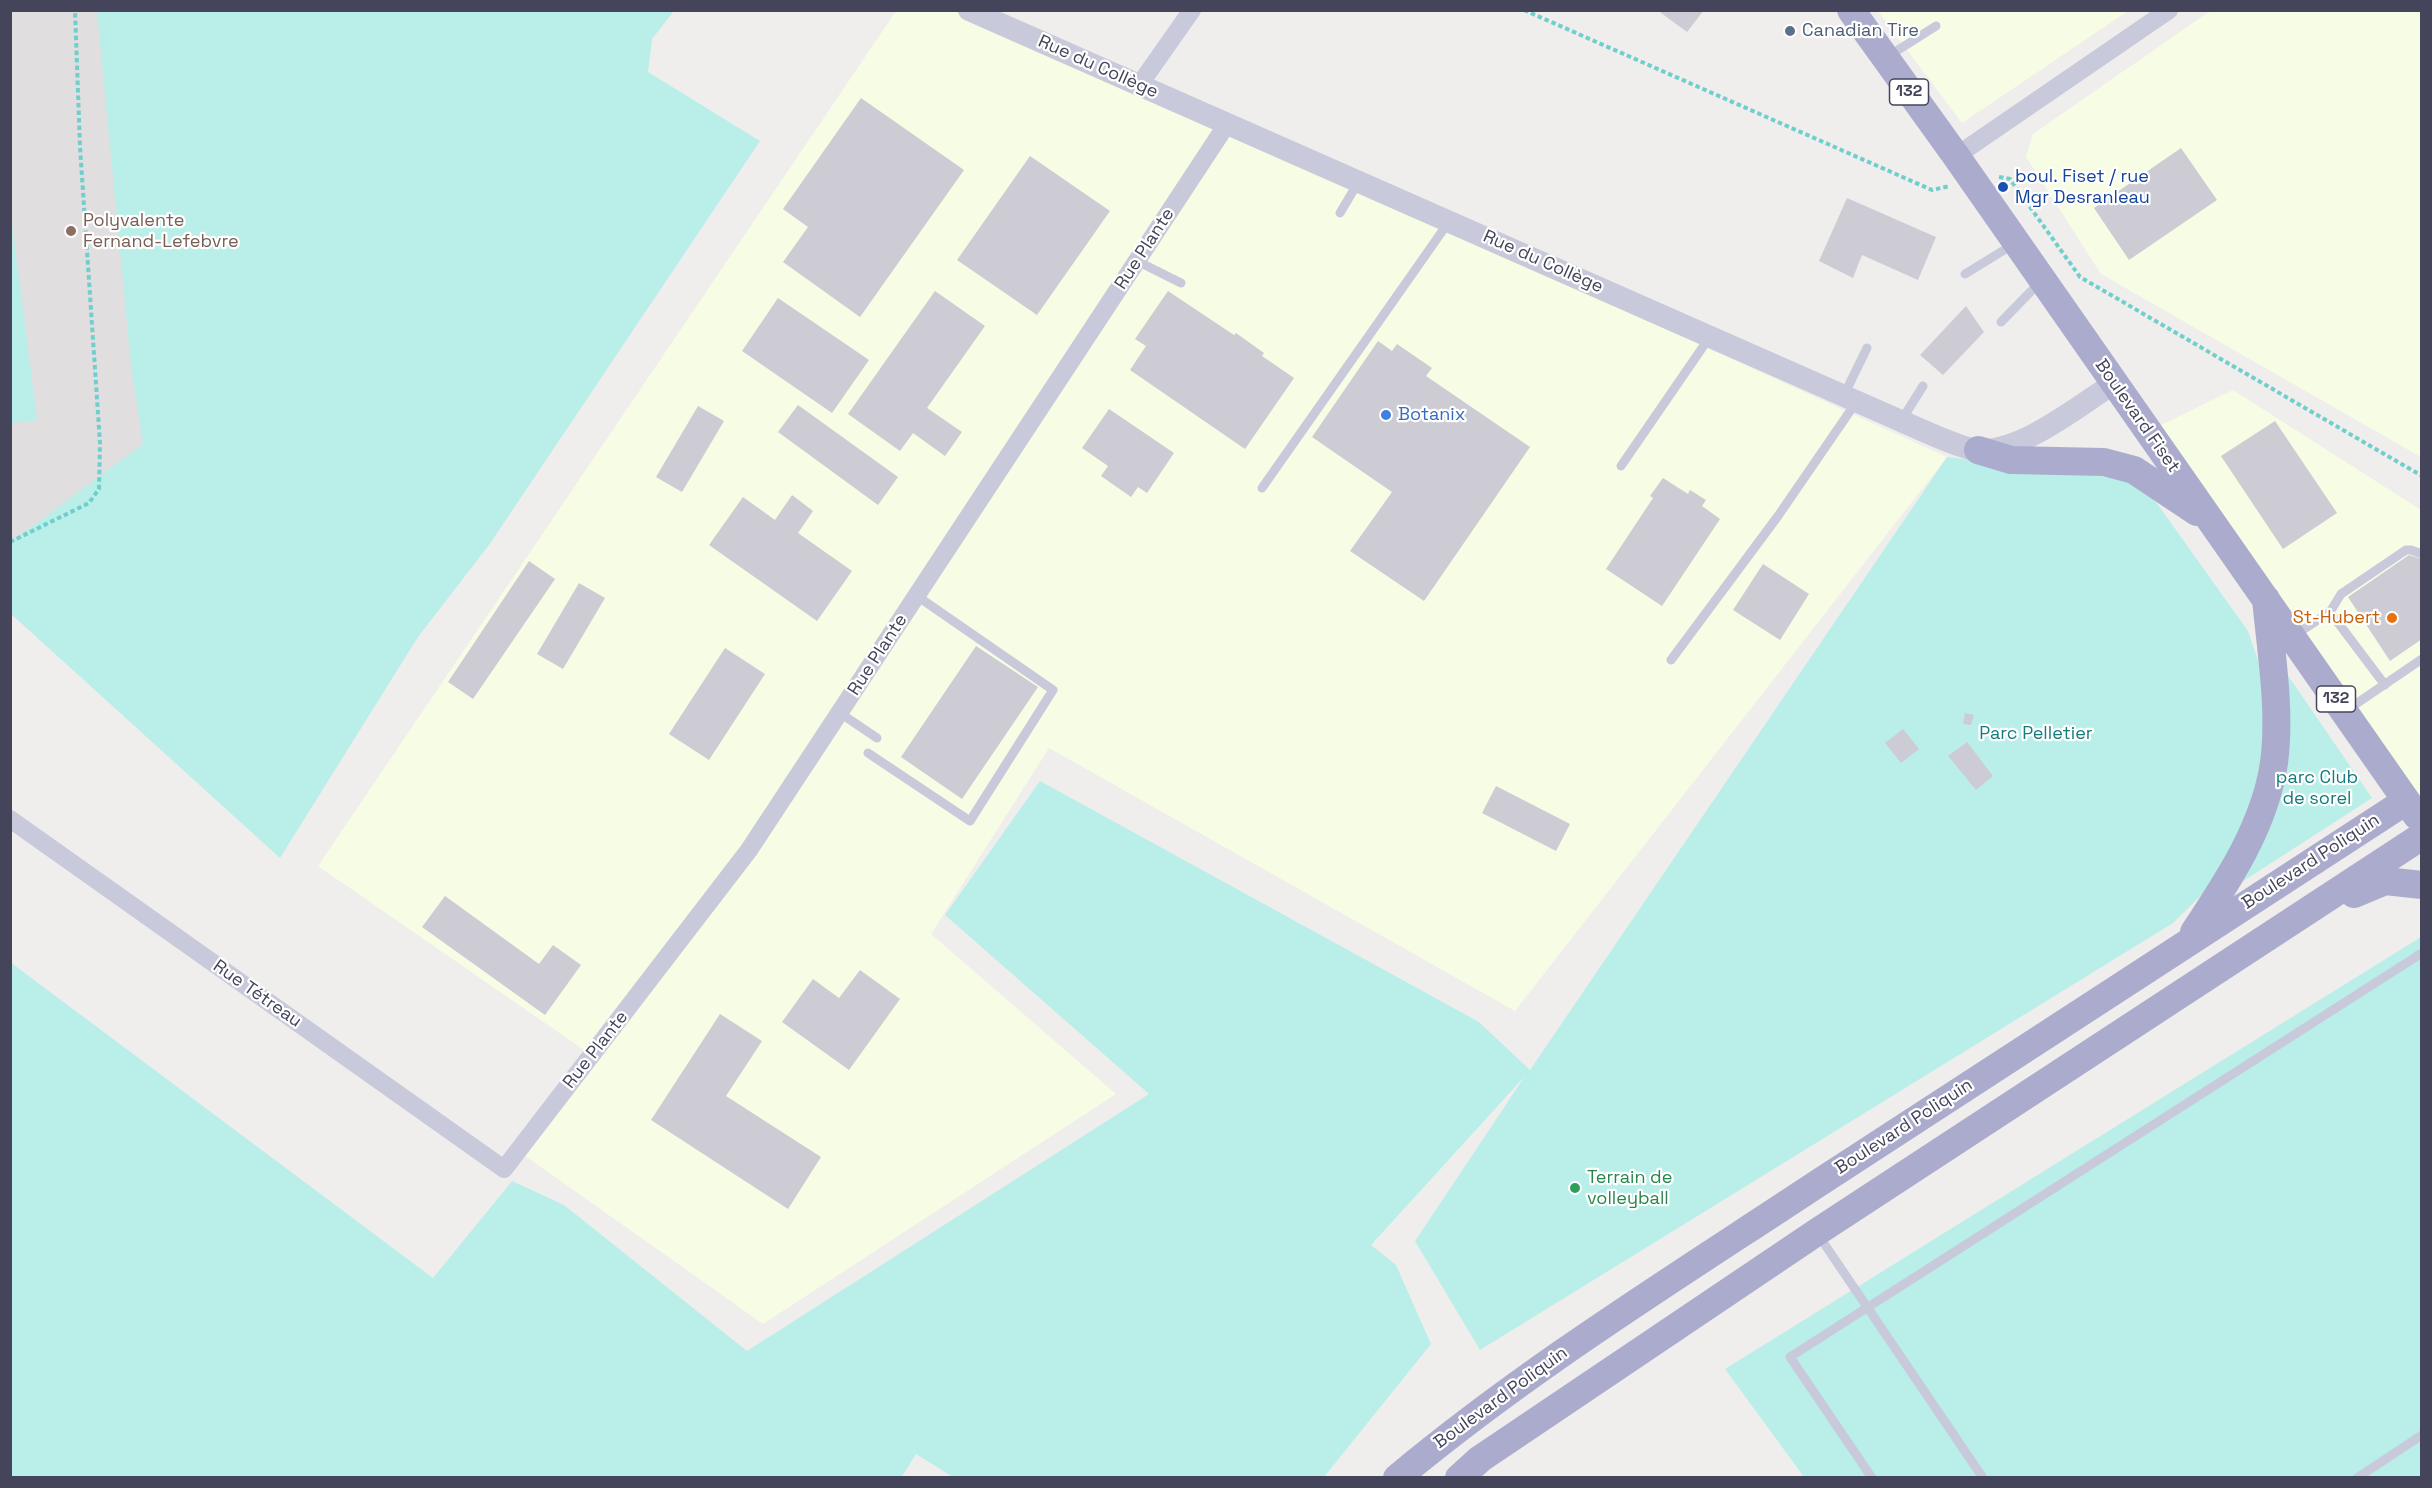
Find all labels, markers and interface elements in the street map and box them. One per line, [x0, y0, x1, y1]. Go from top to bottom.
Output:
place label: Canadian Tire [1802, 20, 1919, 42]
marker: Canadian Tire [1783, 24, 1797, 38]
street label: Rue du Collège [1035, 31, 1161, 103]
road number: 132 [1890, 79, 1928, 105]
place label: boul. Fiset / rue Mgr Desranleau [2015, 166, 2150, 208]
marker: boul. Fiset / rue Mgr Desranleau [1996, 180, 2010, 194]
street label: Rue Plante [1111, 204, 1179, 294]
place label: Polyvalente Fernand-Lefebvre [83, 210, 239, 252]
marker: Polyvalente Fernand-Lefebvre [64, 224, 78, 238]
street label: Rue du Collège [1480, 226, 1606, 298]
street label: Boulevard Fiset [2090, 355, 2184, 477]
place label: Botanix [1398, 404, 1465, 426]
marker: Botanix [1379, 408, 1393, 422]
place label: St-Hubert [2293, 607, 2380, 629]
street label: Rue Plante [844, 610, 912, 700]
marker: St-Hubert [2385, 611, 2399, 625]
road number: 132 [2316, 686, 2356, 712]
park label: Parc Pelletier [1979, 723, 2093, 745]
park label: parc Club de sorel [2276, 767, 2358, 810]
street label: Boulevard Poliquin [2238, 809, 2384, 915]
street label: Rue Tétreau [209, 956, 305, 1032]
street label: Rue Plante [559, 1007, 633, 1093]
street label: Boulevard Poliquin [1831, 1074, 1977, 1180]
place label: Terrain de volleyball [1587, 1167, 1672, 1210]
marker: Terrain de volleyball [1568, 1181, 1582, 1195]
street label: Boulevard Poliquin [1430, 1342, 1572, 1454]

